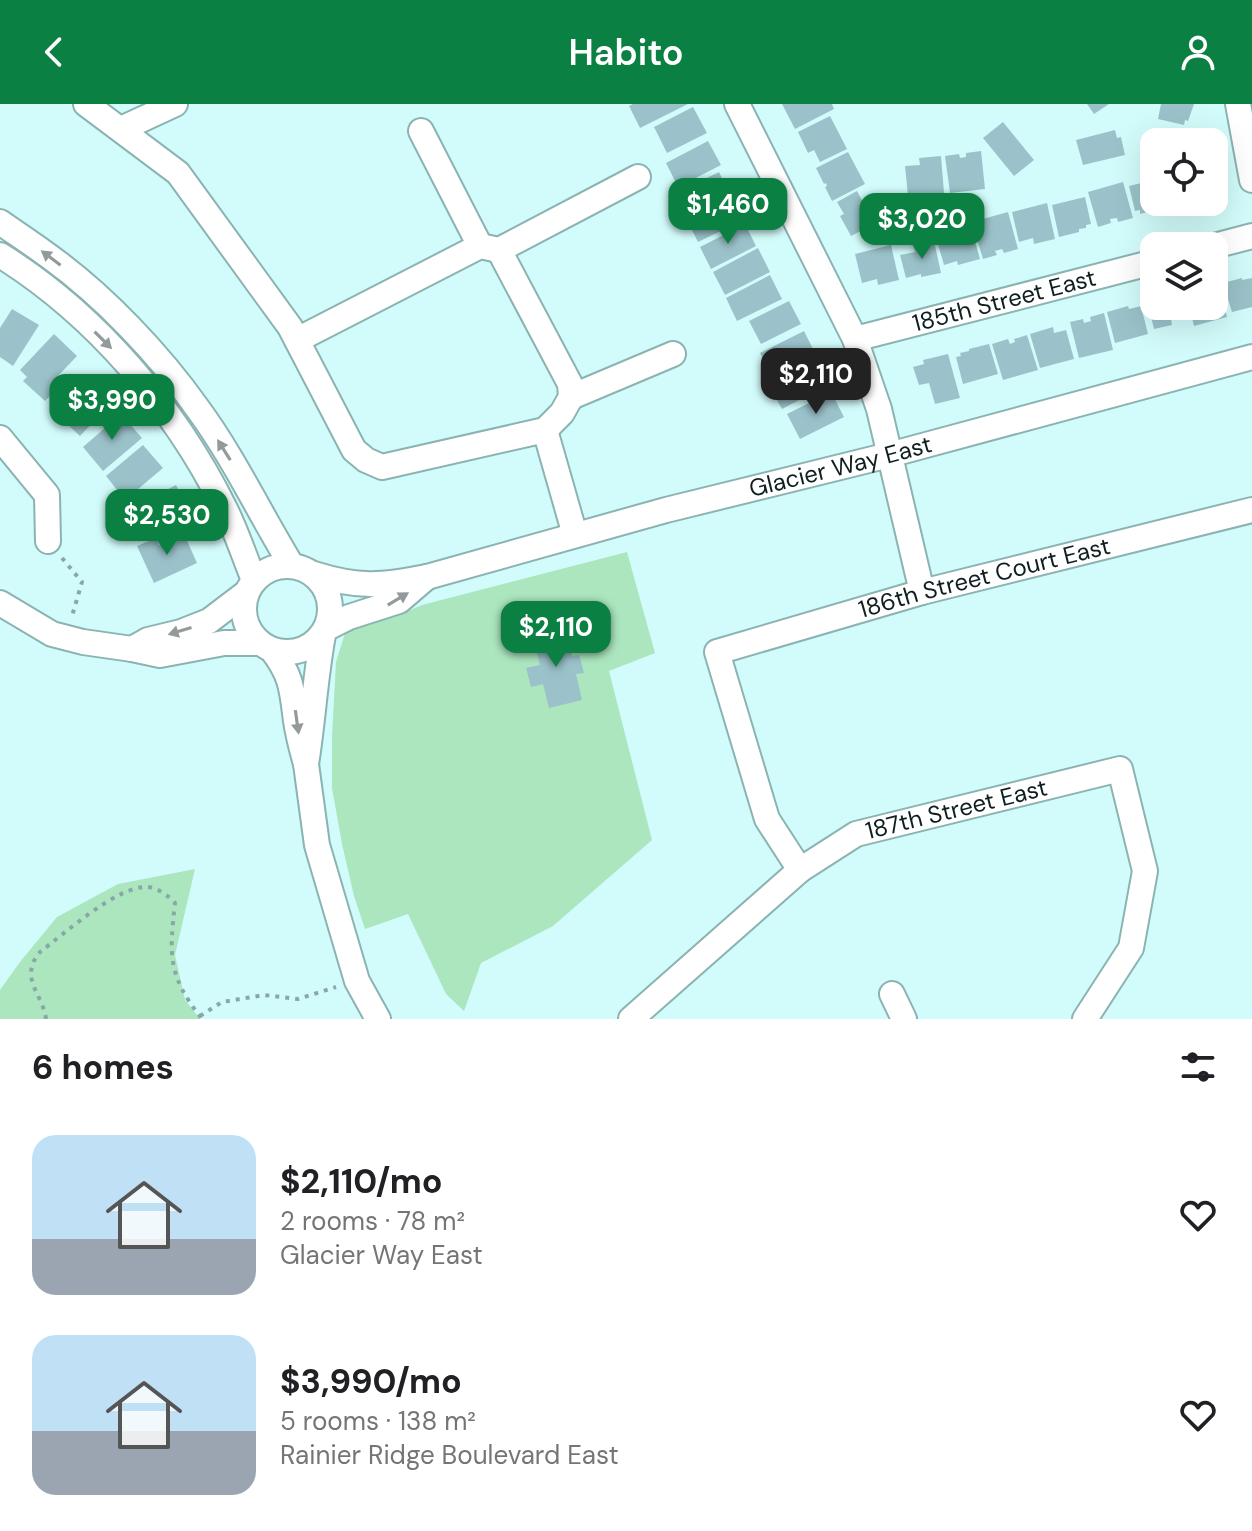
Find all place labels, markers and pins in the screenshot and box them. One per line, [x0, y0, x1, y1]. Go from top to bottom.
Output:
pin: $1,460 [663, 178, 793, 246]
pin: $3,020 [857, 193, 987, 261]
pin: $2,110 [751, 348, 881, 416]
pin: $3,990 [47, 374, 177, 442]
pin: $2,530 [102, 489, 232, 557]
pin: $2,110 [491, 601, 621, 669]

